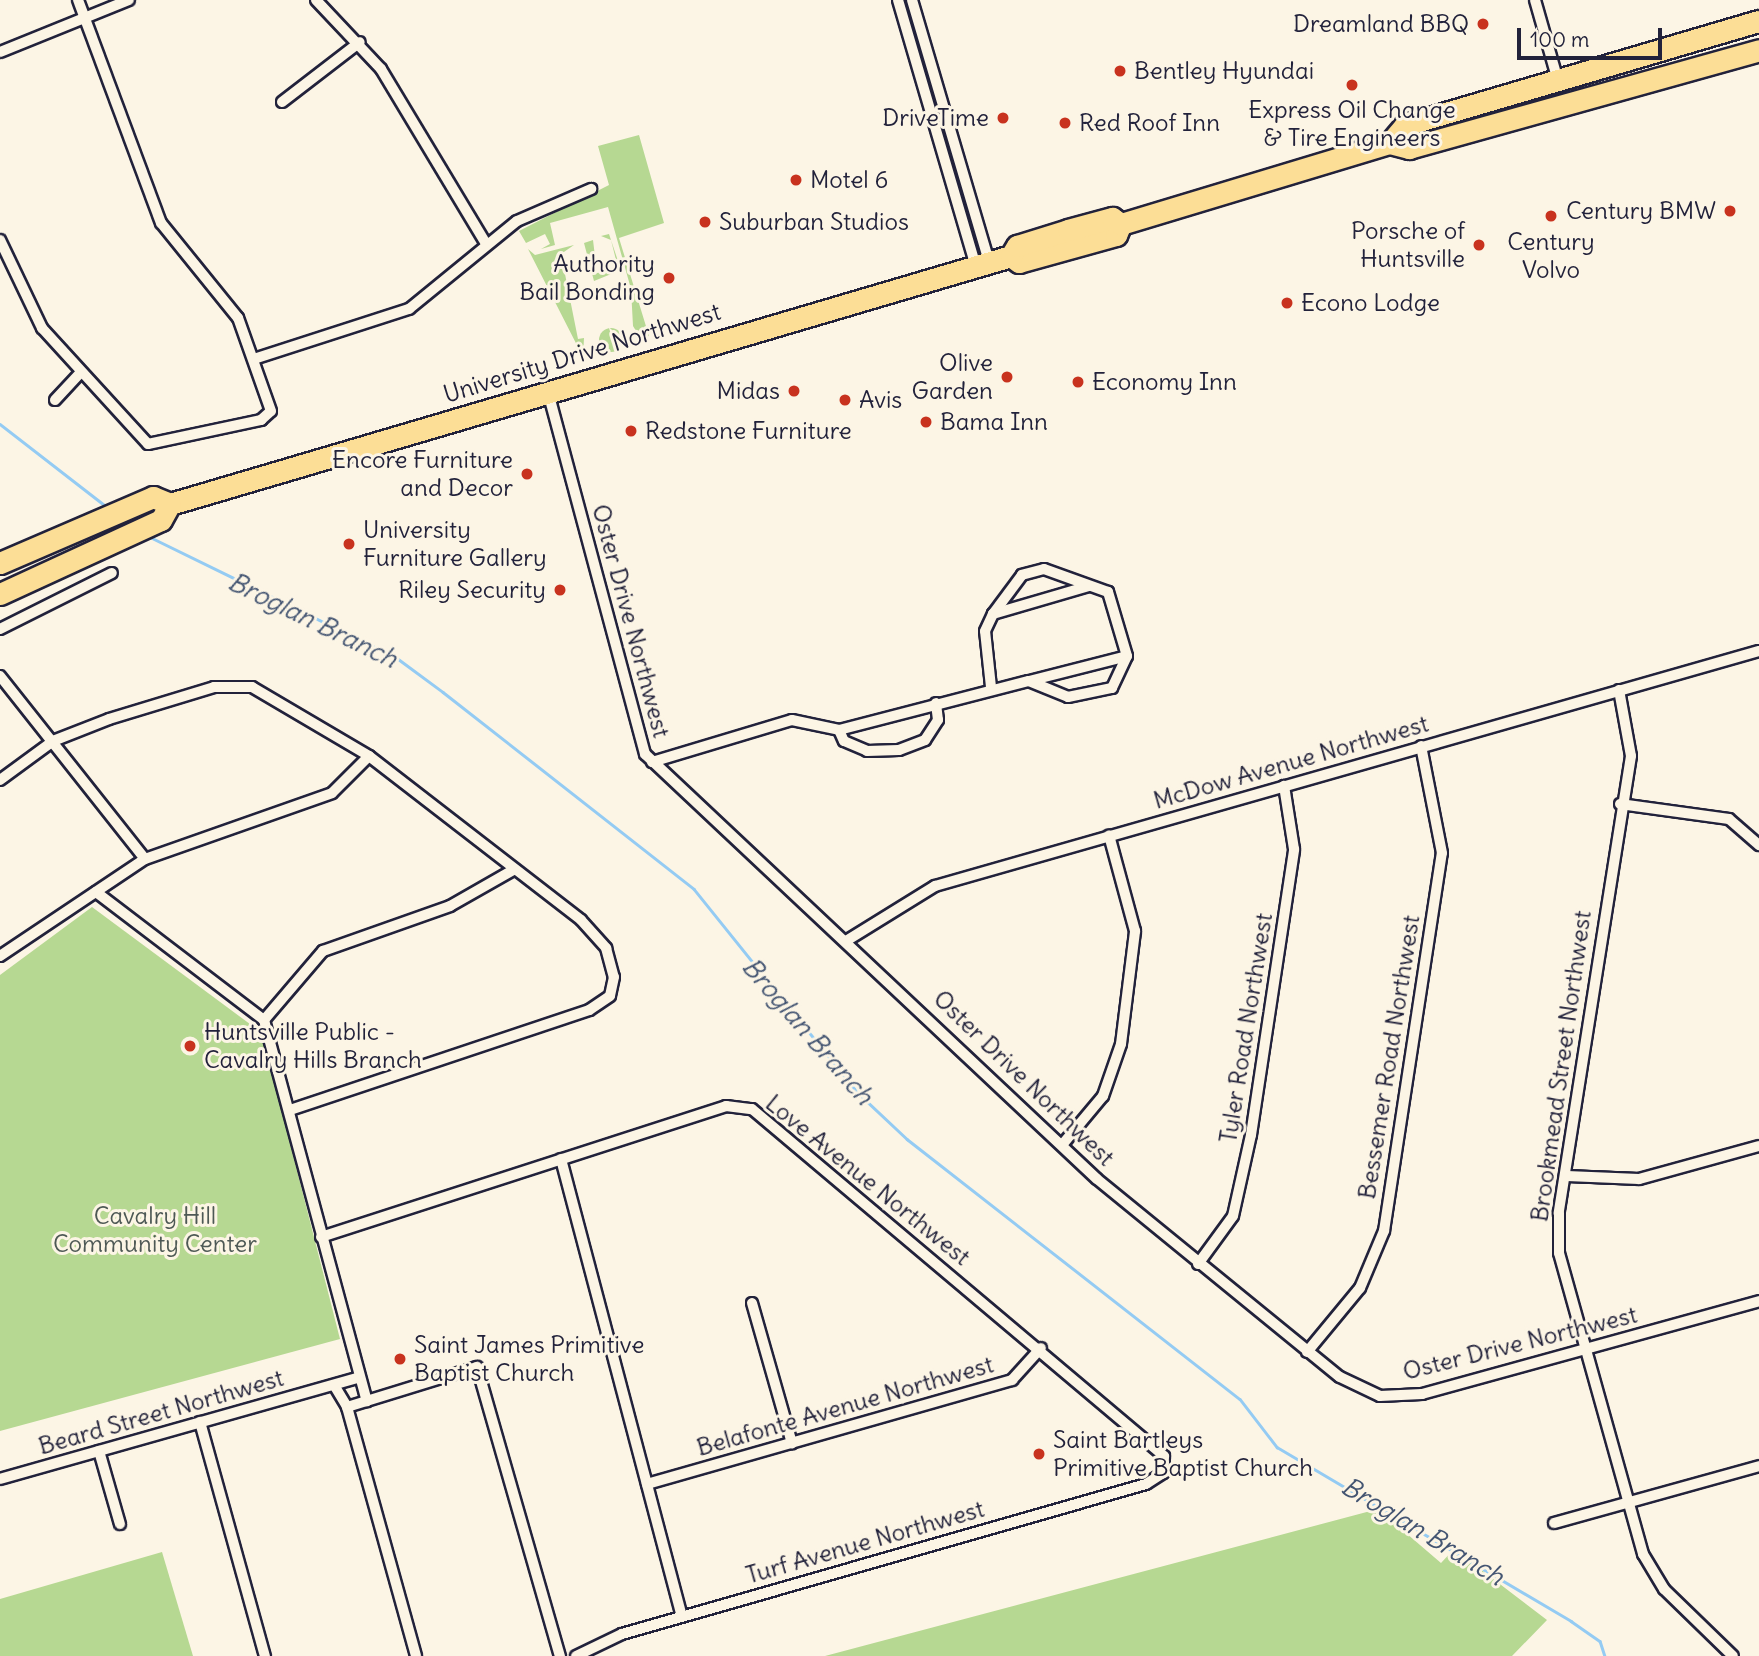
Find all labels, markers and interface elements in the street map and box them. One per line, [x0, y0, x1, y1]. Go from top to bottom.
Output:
place label: Dreamland BBQ [1293, 10, 1469, 38]
scale bar [1521, 14, 1666, 58]
marker: Dreamland BBQ [1475, 16, 1491, 32]
text: 100 m [1530, 26, 1589, 53]
place label: Bentley Hyundai [1134, 57, 1314, 85]
marker: Bentley Hyundai [1112, 63, 1128, 79]
marker: Express Oil Change & Tire Engineers [1344, 77, 1360, 93]
place label: Express Oil Change & Tire Engineers [1248, 96, 1456, 152]
place label: DriveTime [882, 104, 989, 132]
place label: Red Roof Inn [1079, 109, 1220, 137]
marker: DriveTime [995, 110, 1011, 126]
marker: Red Roof Inn [1057, 115, 1073, 131]
place label: Motel 6 [810, 166, 888, 194]
marker: Motel 6 [788, 172, 804, 188]
place label: Century BMW [1566, 197, 1716, 225]
marker: Century BMW [1722, 203, 1738, 219]
place label: Suburban Studios [719, 208, 909, 236]
marker: Century Volvo [1543, 208, 1559, 224]
marker: Suburban Studios [697, 214, 713, 230]
place label: Porsche of Huntsville [1351, 217, 1465, 273]
place label: Century Volvo [1507, 228, 1595, 284]
marker: Porsche of Huntsville [1471, 237, 1487, 253]
place label: Authority Bail Bonding [519, 250, 655, 306]
marker: Authority Bail Bonding [661, 270, 677, 286]
place label: Econo Lodge [1301, 289, 1440, 317]
marker: Econo Lodge [1279, 295, 1295, 311]
street label: University Drive Northwest [440, 297, 724, 409]
place label: Olive Garden [912, 349, 993, 405]
place label: Economy Inn [1092, 368, 1237, 396]
marker: Olive Garden [999, 369, 1015, 385]
marker: Economy Inn [1070, 374, 1086, 390]
place label: Midas [717, 377, 780, 405]
marker: Midas [786, 383, 802, 399]
place label: Avis [859, 386, 902, 414]
marker: Avis [837, 392, 853, 408]
place label: Bama Inn [940, 408, 1048, 436]
marker: Bama Inn [918, 414, 934, 430]
place label: Redstone Furniture [645, 417, 852, 445]
marker: Redstone Furniture [623, 423, 639, 439]
place label: Encore Furniture and Decor [332, 446, 513, 502]
marker: Encore Furniture and Decor [519, 466, 535, 482]
street label: Oster Drive Northwest [586, 501, 676, 741]
place label: University Furniture Gallery [363, 516, 547, 572]
marker: University Furniture Gallery [341, 536, 357, 552]
water label: Broglan Branch [224, 566, 402, 674]
place label: Riley Security [398, 576, 546, 604]
marker: Riley Security [552, 582, 568, 598]
street label: McDow Avenue Northwest [1150, 709, 1432, 815]
street label: Brookmead Street Northwest [1525, 909, 1597, 1223]
street label: Tyler Road Northwest [1214, 911, 1278, 1145]
street label: Bessemer Road Northwest [1352, 913, 1426, 1201]
water label: Broglan Branch [736, 951, 880, 1111]
street label: Oster Drive Northwest [928, 984, 1120, 1172]
place label: Huntsville Public - Cavalry Hills Branch [204, 1018, 422, 1074]
marker: Huntsville Public - Cavalry Hills Branch [182, 1038, 198, 1054]
street label: Love Avenue Northwest [760, 1089, 976, 1271]
park label: Cavalry Hill Community Center [53, 1202, 257, 1258]
street label: Oster Drive Northwest [1400, 1300, 1640, 1386]
place label: Saint James Primitive Baptist Church [414, 1331, 644, 1387]
street label: Belafonte Avenue Northwest [693, 1350, 997, 1462]
marker: Saint James Primitive Baptist Church [392, 1351, 408, 1367]
street label: Beard Street Northwest [35, 1363, 287, 1461]
place label: Saint Bartleys Primitive Baptist Church [1053, 1426, 1313, 1482]
marker: Saint Bartleys Primitive Baptist Church [1031, 1446, 1047, 1462]
water label: Broglan Branch [1336, 1470, 1510, 1592]
street label: Turf Avenue Northwest [742, 1494, 988, 1590]

